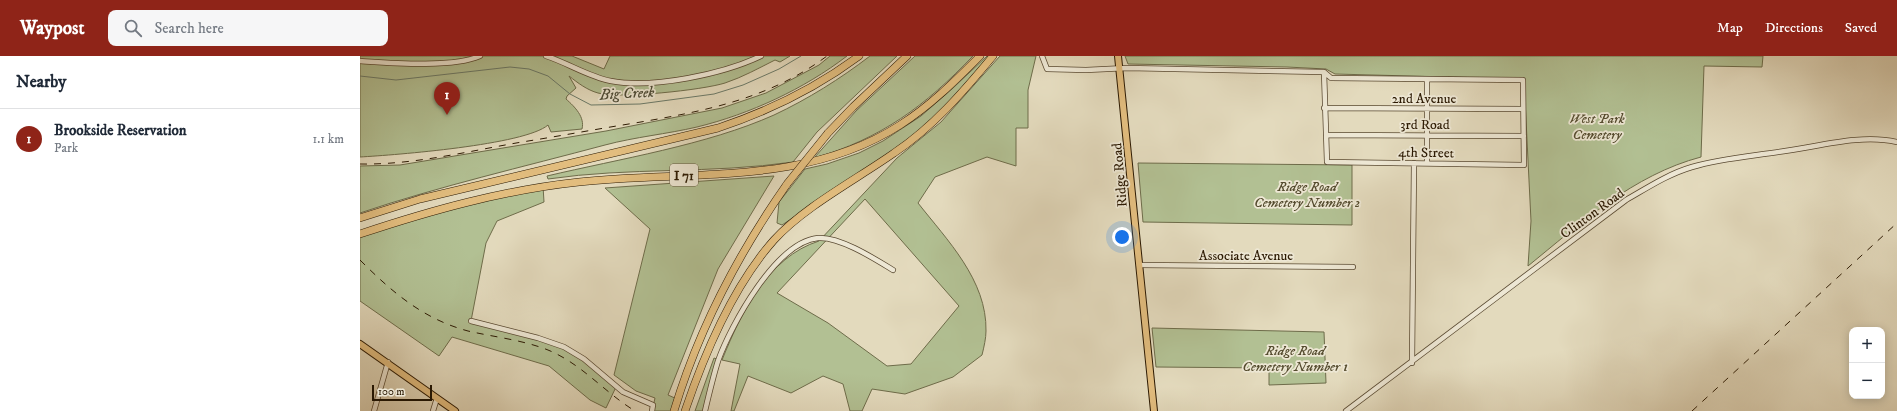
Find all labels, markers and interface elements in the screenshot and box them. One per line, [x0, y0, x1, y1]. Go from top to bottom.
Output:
search box [108, 10, 388, 46]
text: Waypost [20, 17, 84, 40]
icon: search [122, 17, 144, 39]
text: Search here [154, 19, 224, 38]
text: Map [1717, 19, 1743, 37]
text: Directions [1765, 19, 1823, 37]
text: Saved [1845, 19, 1877, 37]
text: Nearby [16, 71, 66, 93]
pin: 1 [434, 82, 460, 115]
water label: Big Creek [598, 83, 655, 104]
street label: 2nd Avenue [1392, 90, 1456, 108]
park label: West Park Cemetery [1569, 110, 1625, 144]
street label: 3rd Road [1400, 116, 1450, 134]
text: Brookside Reservation [54, 121, 187, 140]
text: 1 [27, 131, 31, 147]
text: 1.1 km [312, 131, 344, 147]
text: Park [54, 140, 78, 156]
street label: Ridge Road [1108, 142, 1132, 208]
street label: 4th Street [1398, 144, 1455, 162]
road number: I 71 [670, 164, 698, 186]
park label: Ridge Road Cemetery Number 2 [1254, 178, 1360, 212]
street label: Clinton Road [1557, 184, 1628, 243]
your location [1112, 227, 1132, 247]
street label: Associate Avenue [1199, 247, 1293, 265]
map controls [1849, 327, 1885, 399]
button: + [1849, 327, 1885, 363]
park label: Ridge Road Cemetery Number 1 [1242, 342, 1348, 376]
button: − [1849, 363, 1885, 399]
scale bar [372, 383, 432, 402]
text: 100 m [378, 385, 404, 399]

